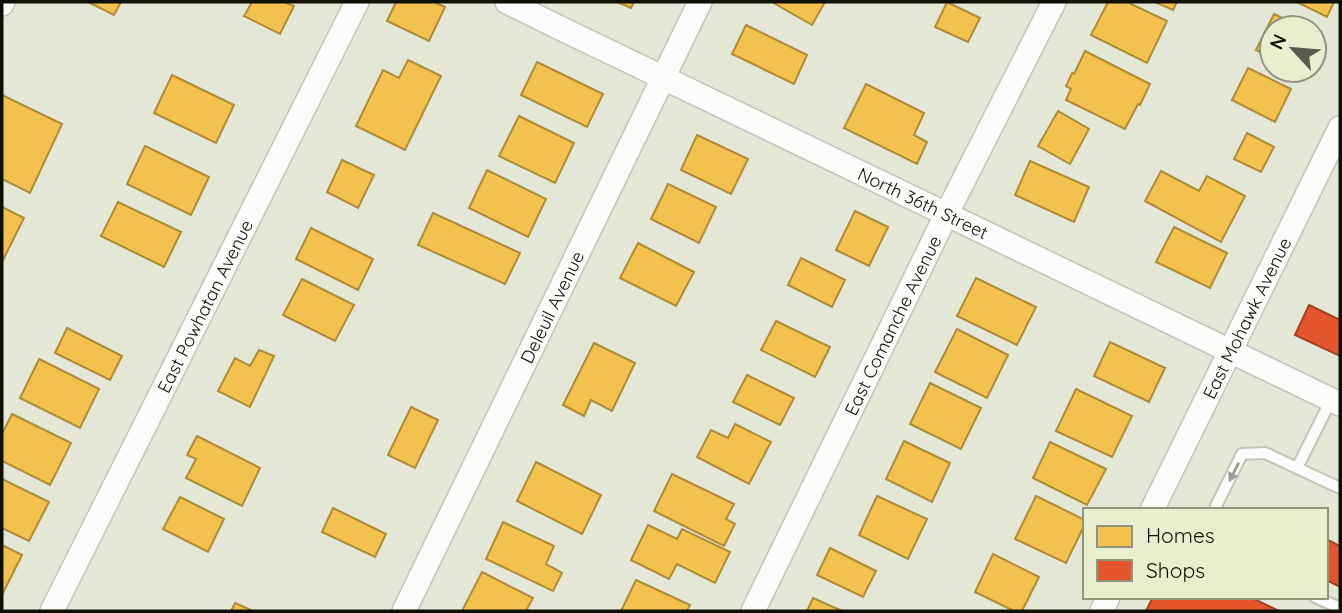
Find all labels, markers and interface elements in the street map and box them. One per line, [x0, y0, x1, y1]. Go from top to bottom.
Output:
north arrow [1258, 14, 1328, 84]
text: N [1264, 30, 1292, 53]
street label: North 36th Street [854, 162, 992, 244]
street label: East Powhatan Avenue [152, 216, 258, 397]
street label: East Comanche Avenue [839, 231, 946, 419]
street label: East Mohawk Avenue [1197, 233, 1296, 403]
street label: Deleuil Avenue [515, 247, 589, 367]
one-way arrow [1228, 462, 1239, 482]
legend [1083, 508, 1328, 599]
text: Homes [1146, 522, 1215, 548]
text: Shops [1146, 557, 1205, 583]

